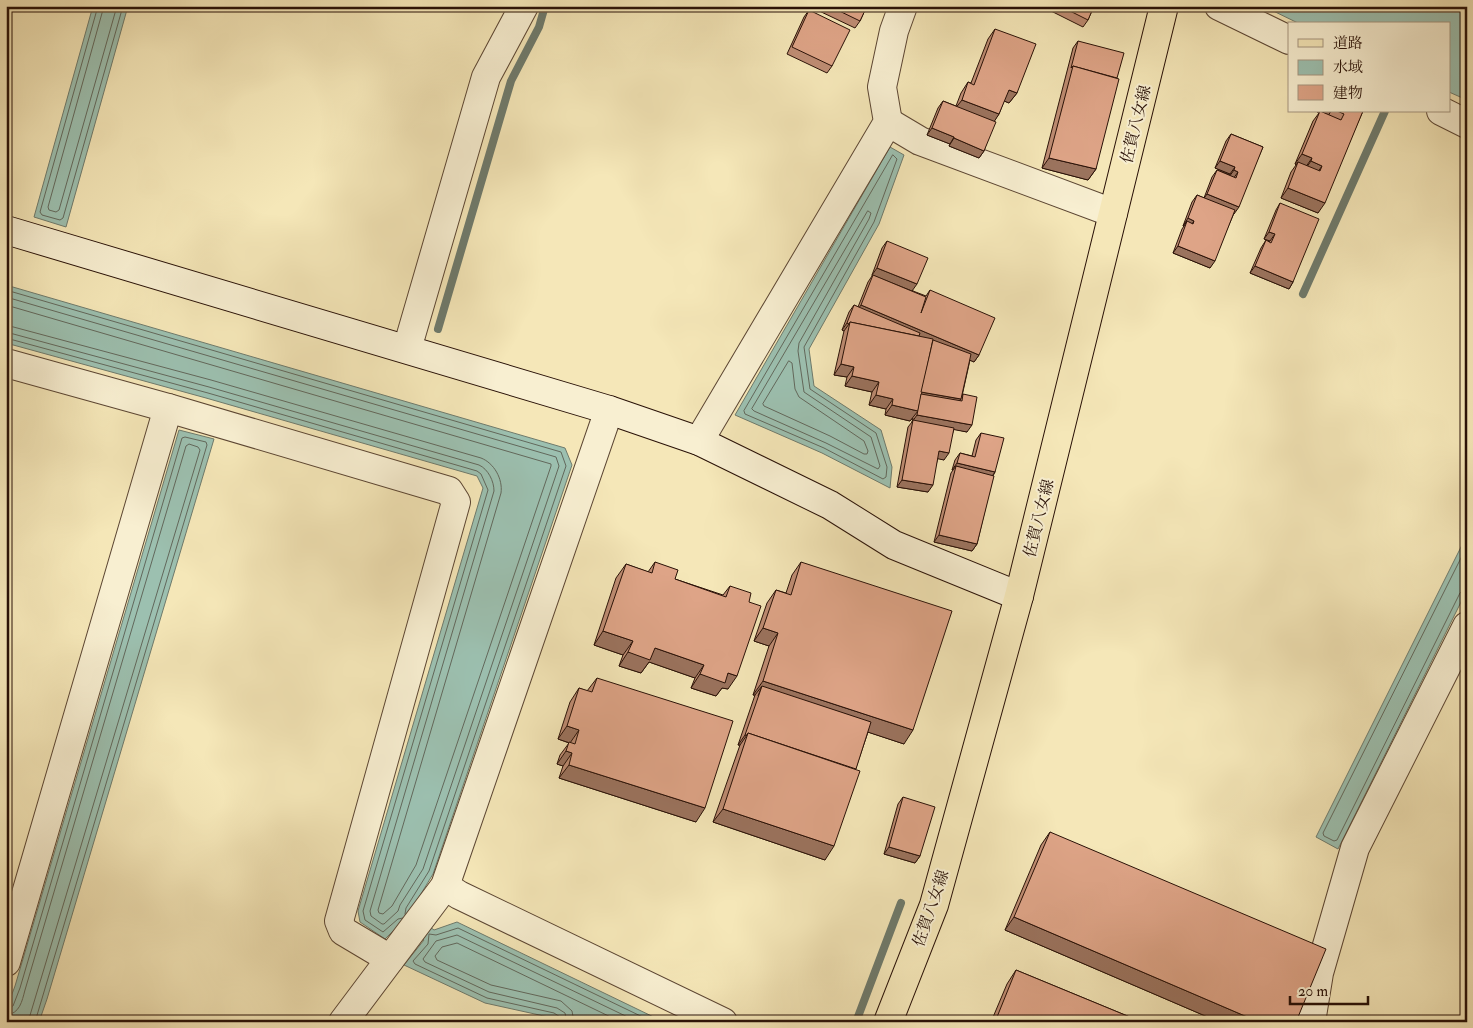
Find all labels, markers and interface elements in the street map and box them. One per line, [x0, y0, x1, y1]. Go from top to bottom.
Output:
legend [1288, 22, 1450, 112]
text: 道路 [1333, 34, 1363, 53]
text: 水域 [1333, 58, 1363, 77]
street label: 佐賀八女線 [1117, 83, 1155, 165]
text: 建物 [1333, 84, 1363, 103]
street label: 佐賀八女線 [1020, 477, 1058, 559]
street label: 佐賀八女線 [908, 867, 953, 949]
scale bar [1290, 973, 1368, 1005]
text: 20 m [1298, 982, 1328, 1001]

